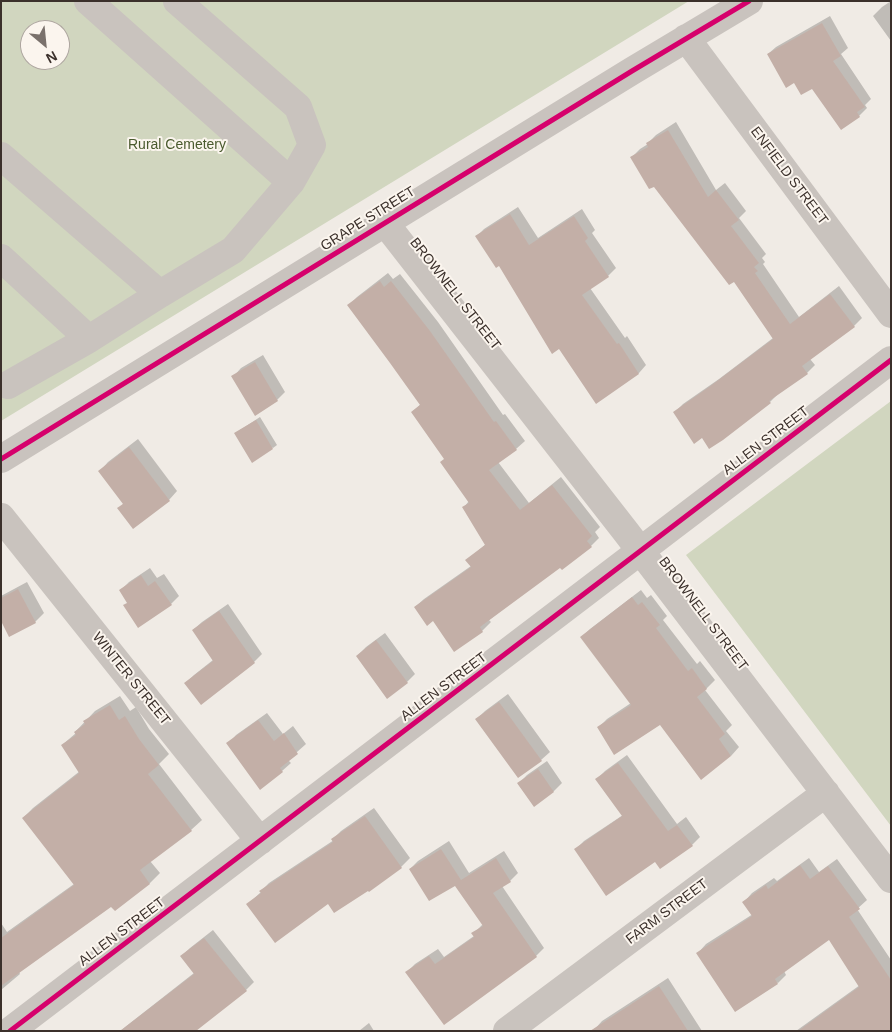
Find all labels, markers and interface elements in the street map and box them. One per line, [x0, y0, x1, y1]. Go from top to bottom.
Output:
north arrow [20, 20, 70, 70]
text: N [43, 48, 60, 67]
street label: ENFIELD STREET [747, 124, 831, 228]
park label: Rural Cemetery [128, 137, 226, 153]
street label: GRAPE STREET [318, 183, 418, 255]
street label: BROWNELL STREET [406, 235, 504, 353]
street label: ALLEN STREET [720, 403, 812, 479]
street label: BROWNELL STREET [655, 554, 751, 674]
street label: WINTER STREET [88, 629, 174, 729]
street label: ALLEN STREET [398, 649, 490, 725]
street label: FARM STREET [623, 876, 711, 948]
street label: ALLEN STREET [76, 894, 168, 970]

